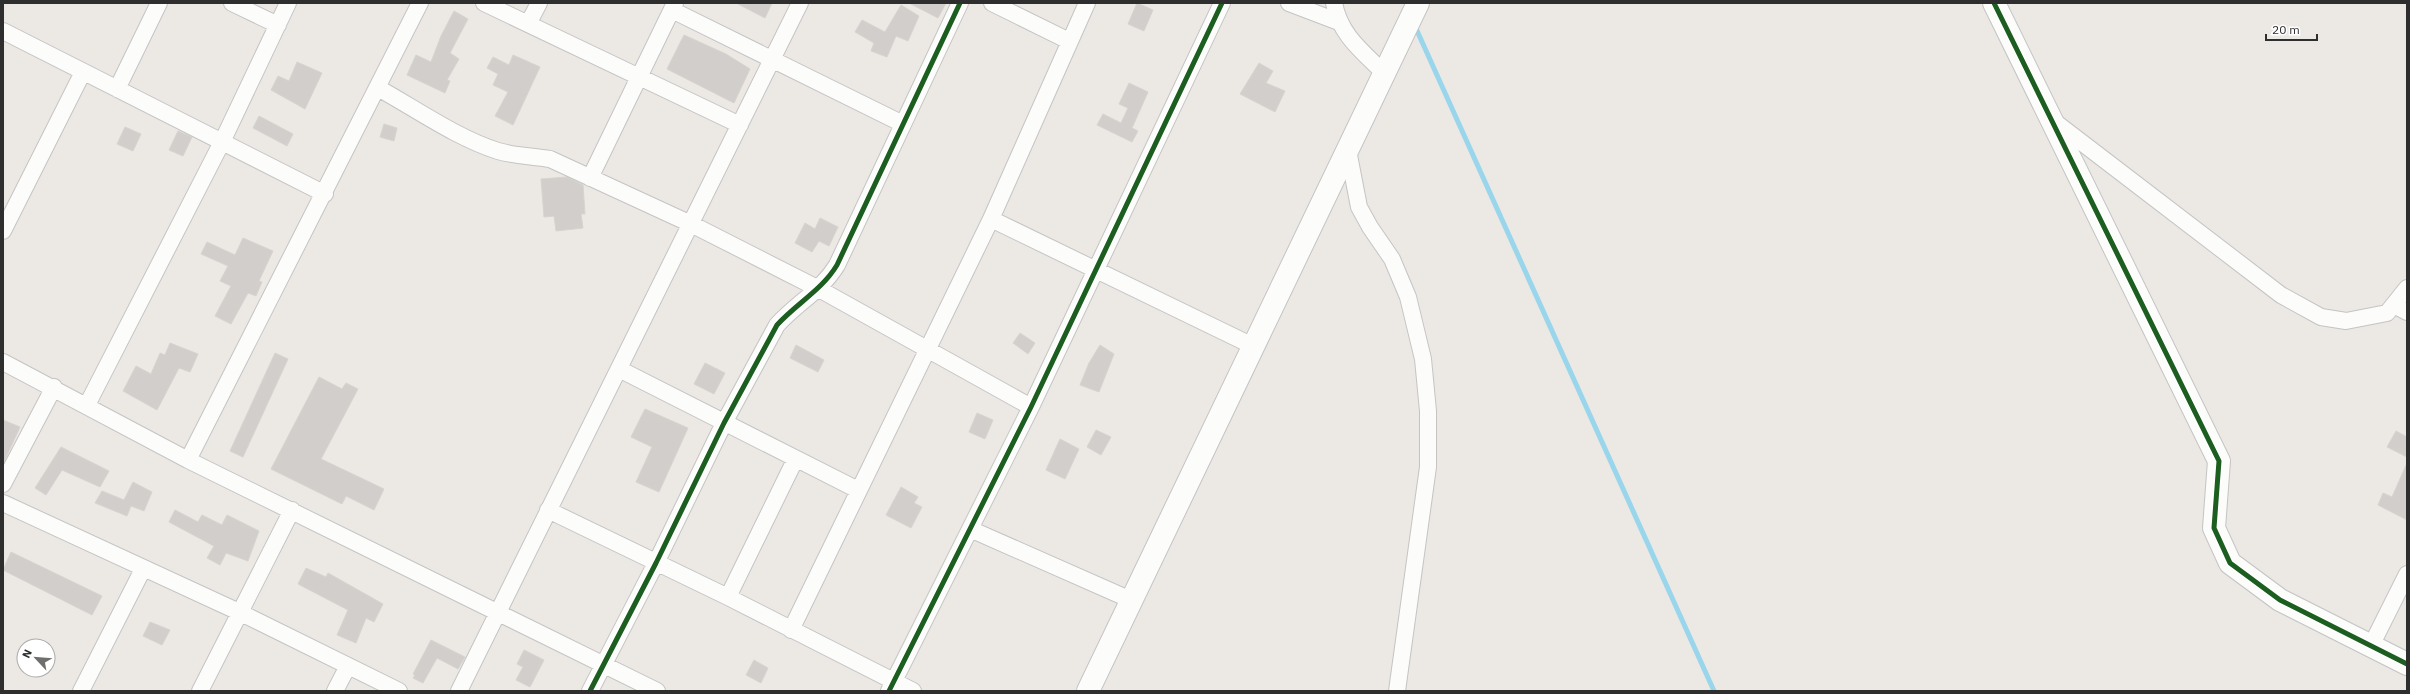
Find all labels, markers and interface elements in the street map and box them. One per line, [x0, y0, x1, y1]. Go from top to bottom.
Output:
scale bar [2266, 16, 2317, 42]
text: 20 m [2272, 22, 2300, 37]
north arrow [16, 638, 56, 678]
text: N [19, 647, 35, 660]

